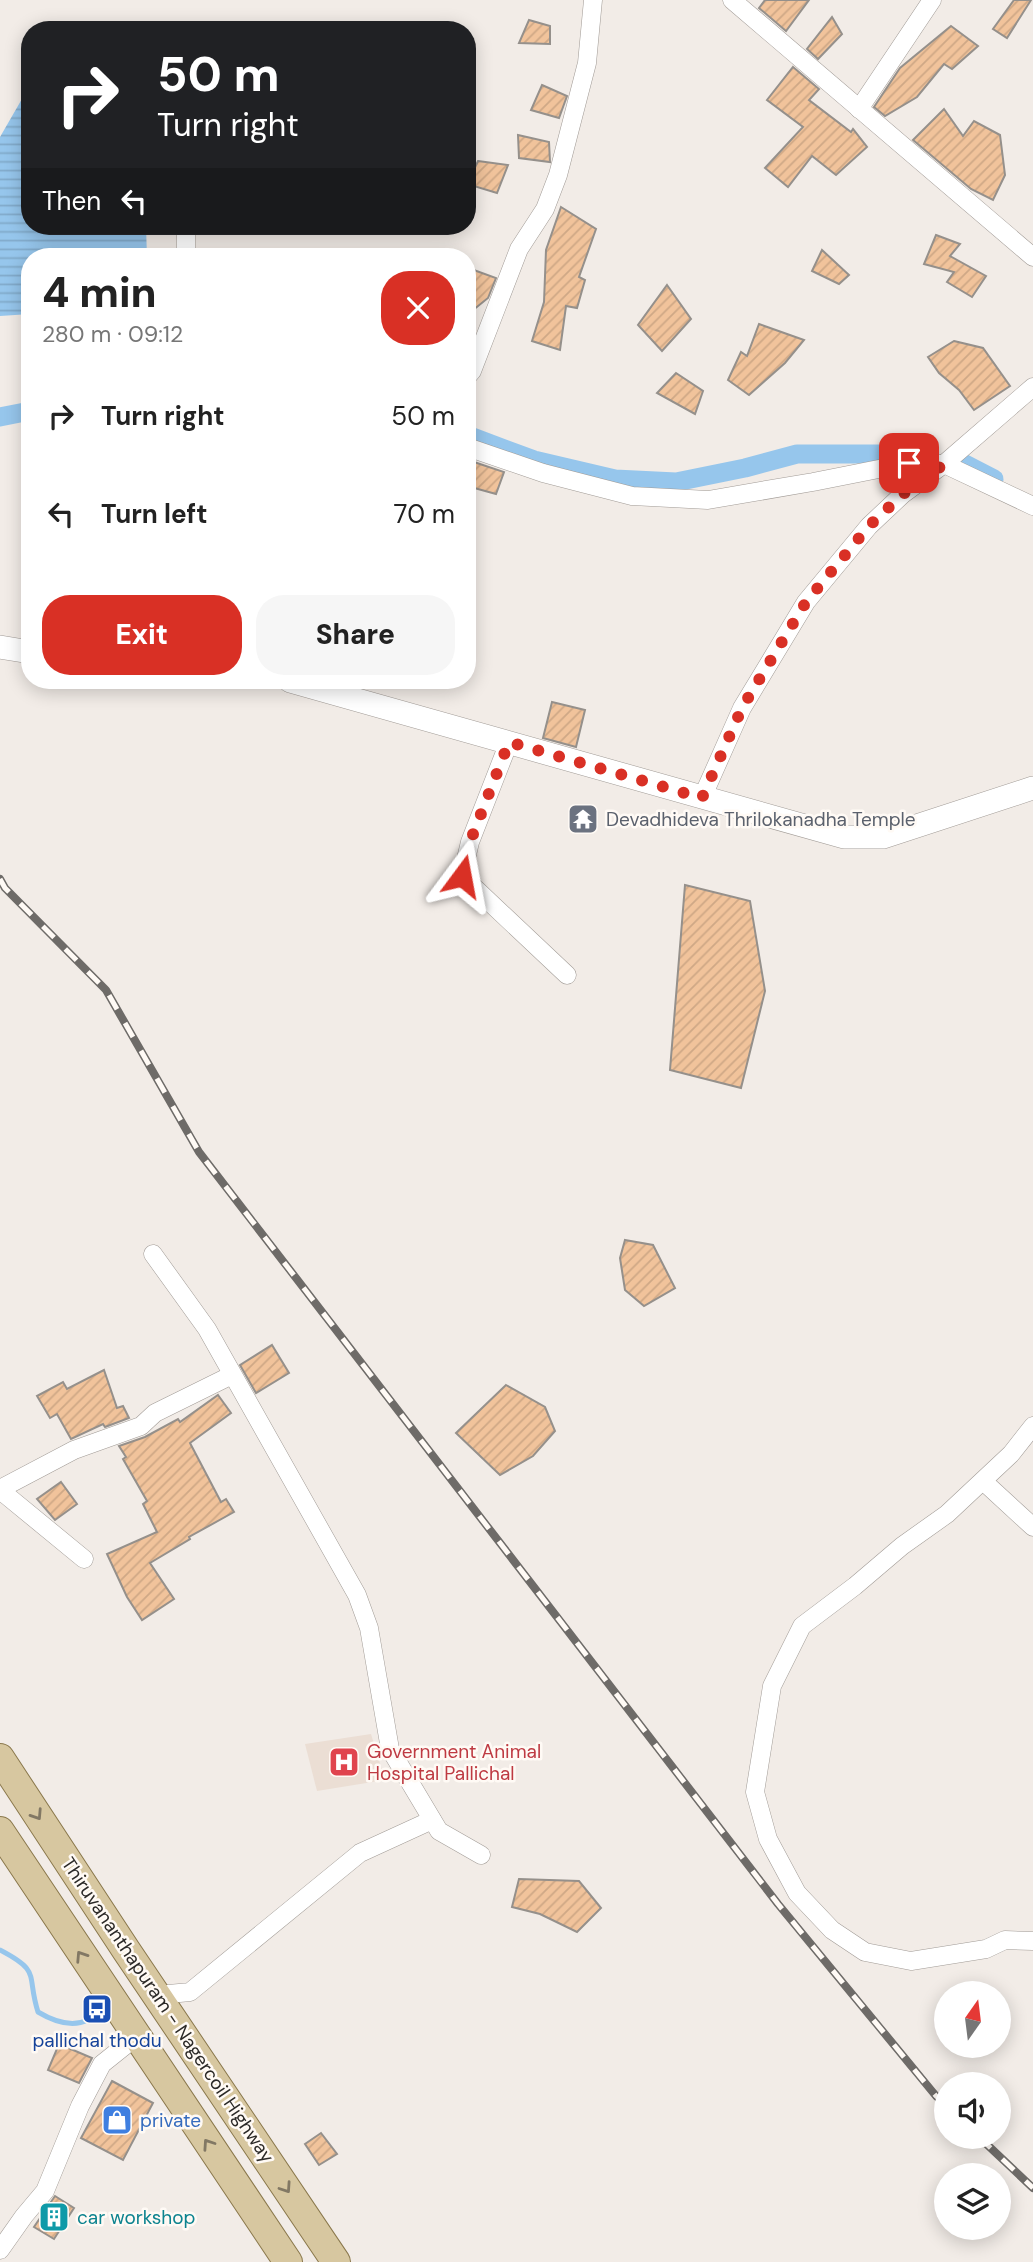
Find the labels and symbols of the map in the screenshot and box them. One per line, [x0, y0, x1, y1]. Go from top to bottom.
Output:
pin [879, 433, 939, 493]
temple icon: Devadhideva Thrilokanadha Temple [566, 802, 600, 836]
place label: Devadhideva Thrilokanadha Temple [606, 807, 916, 832]
position arrow [425, 839, 499, 913]
place label: Government Animal Hospital Pallichal [367, 1739, 541, 1786]
hospital icon: Government Animal Hospital Pallichal [327, 1745, 361, 1779]
one-way arrow [29, 1807, 42, 1820]
street label: Thiruvananthapuram - Nagercoil Highway [56, 1852, 280, 2168]
one-way arrow [77, 1950, 90, 1963]
north arrow [934, 1981, 1012, 2058]
bus stop icon: pallichal thodu [80, 1992, 114, 2026]
place label: pallichal thodu [32, 2028, 162, 2053]
shop icon: private [100, 2103, 134, 2137]
place label: private [140, 2108, 201, 2133]
one-way arrow [203, 2139, 216, 2152]
one-way arrow [278, 2180, 291, 2193]
building icon: car workshop [37, 2200, 71, 2234]
place label: car workshop [77, 2205, 195, 2230]

